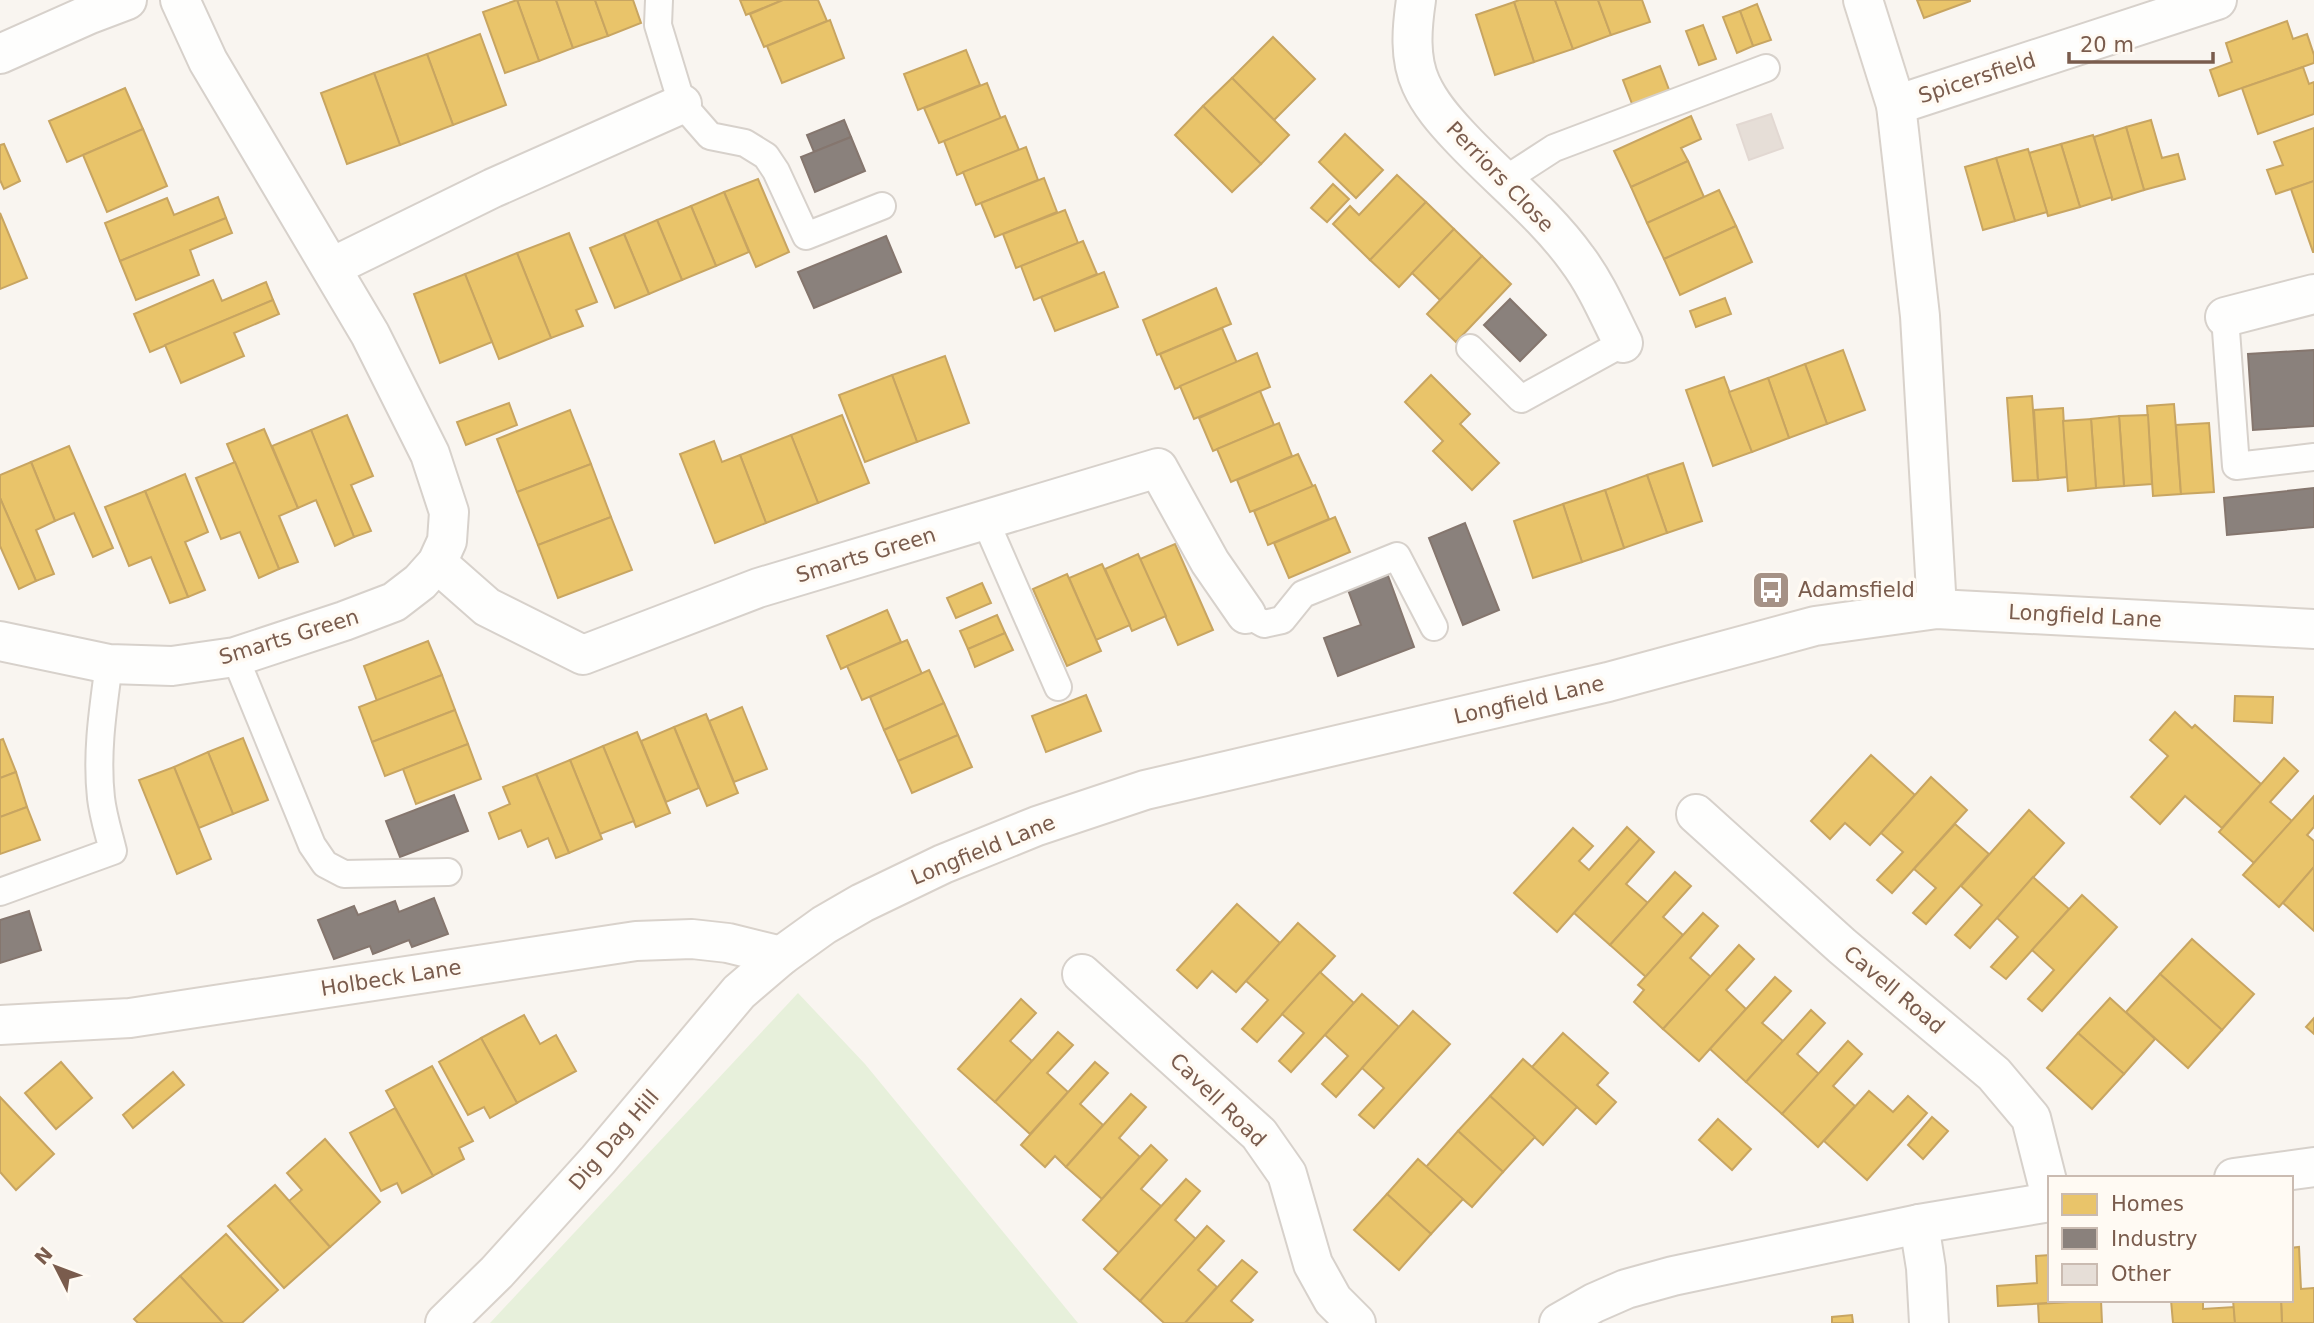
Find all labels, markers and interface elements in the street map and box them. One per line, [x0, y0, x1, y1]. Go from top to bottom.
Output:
scale bar [2069, 21, 2212, 65]
text: 20 m [2080, 33, 2134, 57]
street label: Spicersfield [1915, 48, 2039, 108]
street label: Perriors Close [1441, 117, 1559, 237]
street label: Smarts Green [793, 522, 939, 588]
bus stop icon: Adamsfield [1750, 569, 1792, 611]
place label: Adamsfield [1798, 578, 1915, 602]
street label: Longfield Lane [2008, 600, 2162, 632]
street label: Smarts Green [216, 604, 362, 670]
street label: Longfield Lane [1451, 671, 1607, 729]
street label: Longfield Lane [907, 810, 1059, 890]
street label: Cavell Road [1839, 941, 1949, 1039]
street label: Holbeck Lane [319, 955, 463, 1001]
street label: Cavell Road [1165, 1048, 1271, 1152]
street label: Dig Dag Hill [564, 1085, 664, 1195]
legend [2048, 1176, 2293, 1302]
text: Homes [2111, 1192, 2184, 1216]
text: Industry [2111, 1227, 2197, 1251]
north arrow [21, 1232, 91, 1302]
text: N [30, 1242, 57, 1269]
text: Other [2111, 1262, 2171, 1286]

